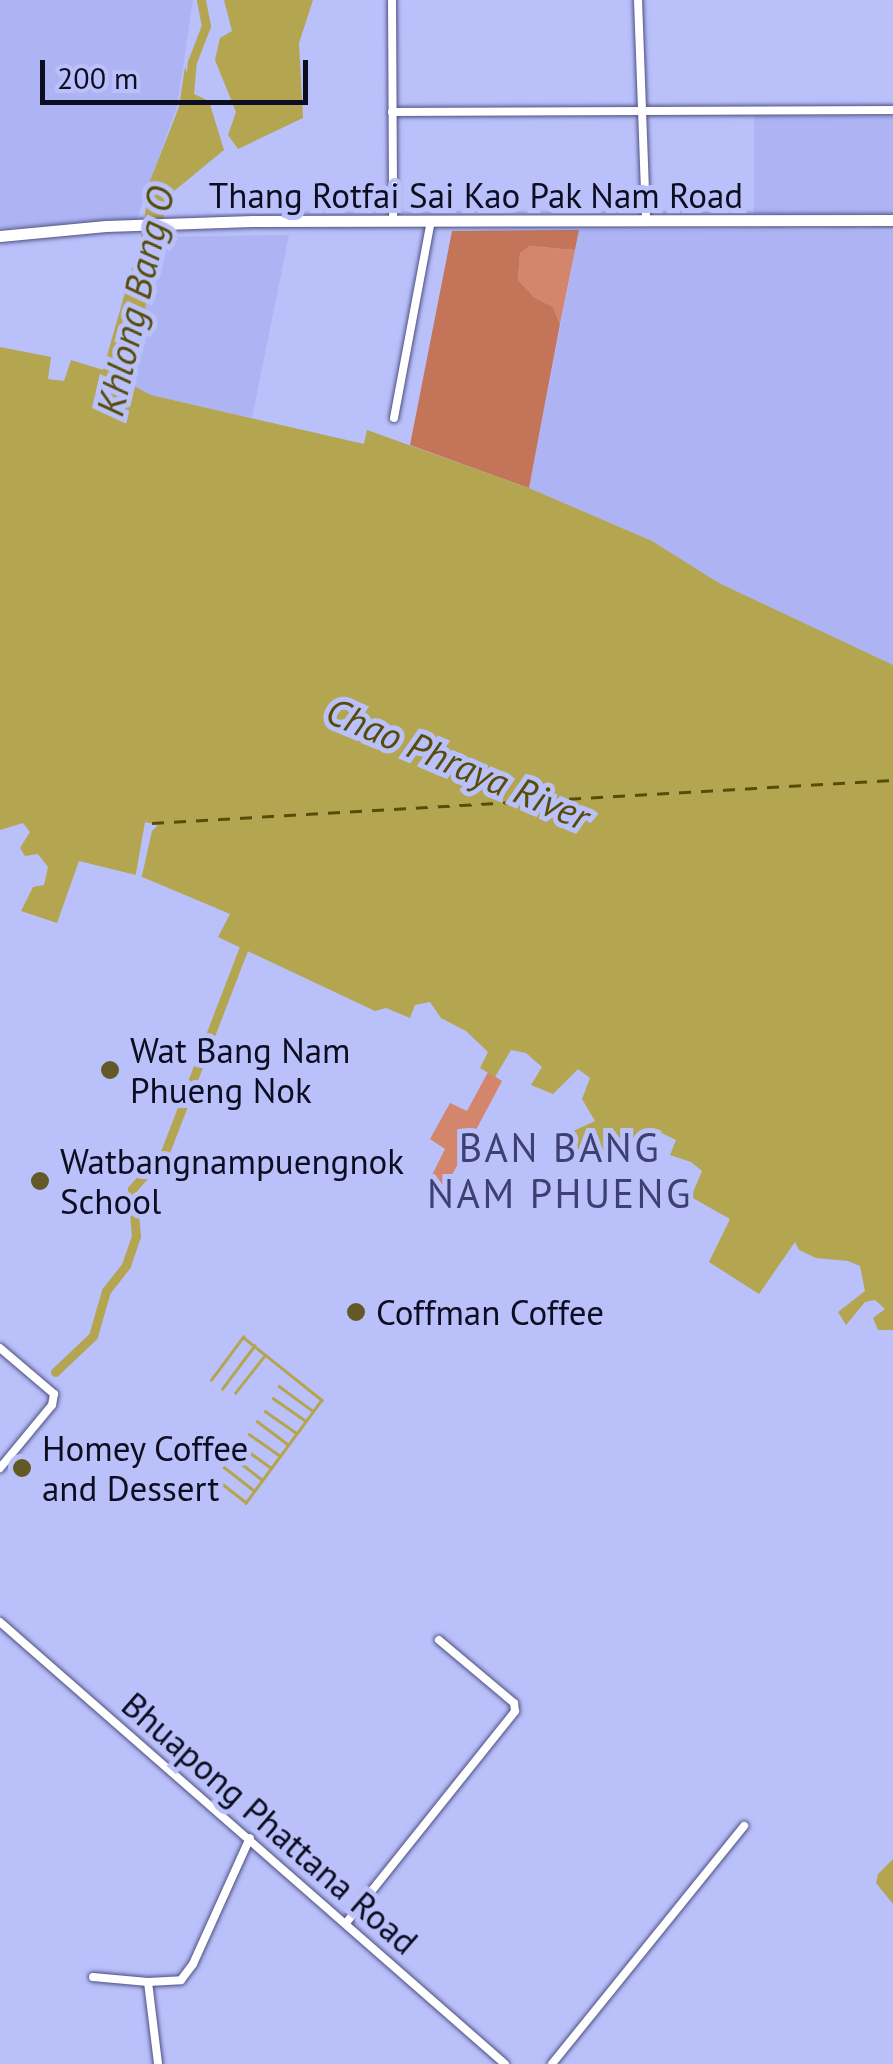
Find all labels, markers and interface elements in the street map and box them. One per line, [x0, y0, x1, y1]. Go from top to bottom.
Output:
scale bar [45, 40, 312, 102]
text: 200 m [57, 58, 138, 97]
street label: Thang Rotfai Sai Kao Pak Nam Road [208, 174, 744, 216]
water label: Khlong Bang O [86, 182, 184, 420]
water label: Chao Phraya River [320, 687, 596, 839]
place label: Wat Bang Nam Phueng Nok [130, 1029, 351, 1111]
marker: Wat Bang Nam Phueng Nok [99, 1059, 121, 1081]
district label: BAN BANG NAM PHUENG [427, 1123, 693, 1217]
place label: Watbangnampuengnok School [60, 1140, 404, 1222]
marker: Watbangnampuengnok School [29, 1170, 51, 1192]
place label: Coffman Coffee [376, 1291, 604, 1333]
marker: Coffman Coffee [345, 1301, 367, 1323]
place label: Homey Coffee and Dessert [42, 1427, 250, 1509]
marker: Homey Coffee and Dessert [11, 1457, 33, 1479]
street label: Bhuapong Phattana Road [114, 1683, 426, 1963]

